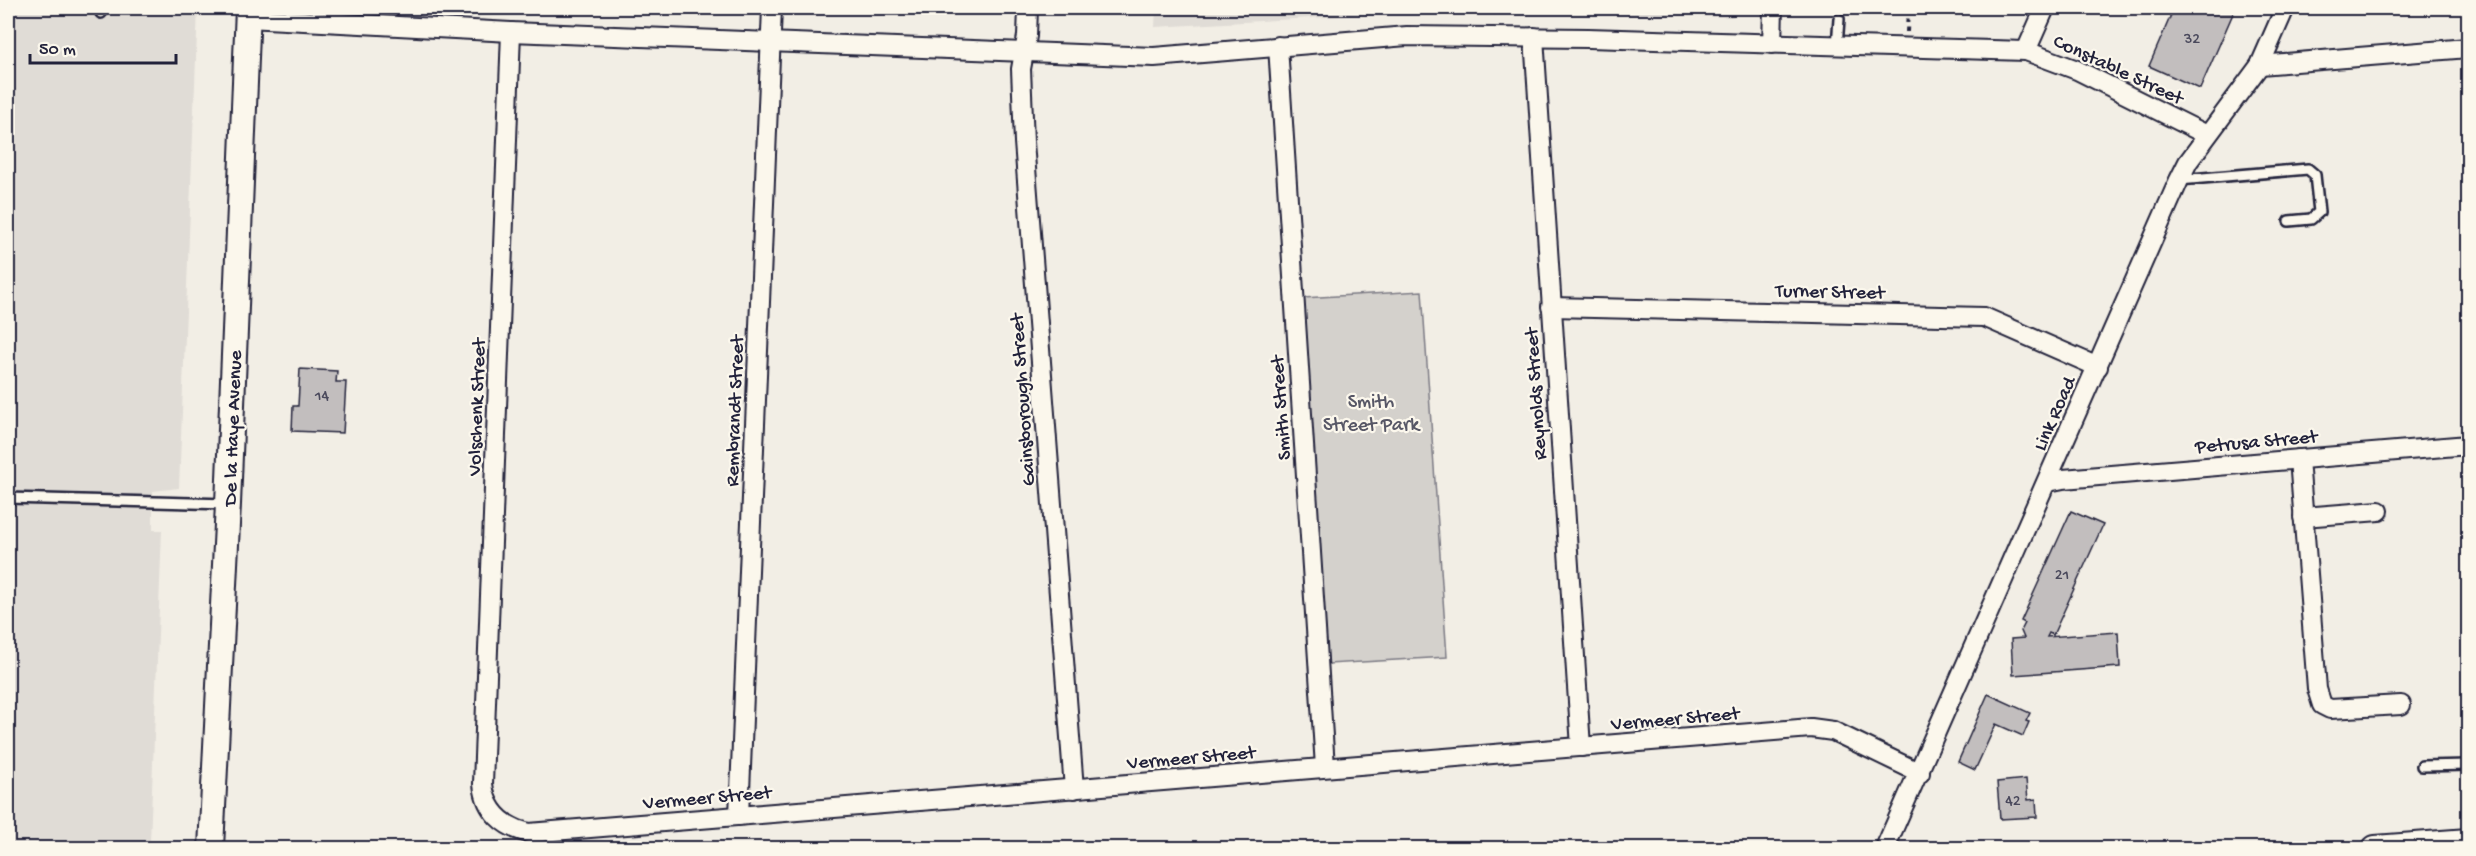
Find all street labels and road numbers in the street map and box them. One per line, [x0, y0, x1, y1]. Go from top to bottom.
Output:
street label: Constable Street [2049, 31, 2188, 112]
street label: Turner Street [1774, 281, 1887, 306]
street label: Gainsborough Street [1007, 311, 1042, 487]
street label: Reynolds Street [1521, 325, 1554, 460]
street label: Rembrandt Street [722, 333, 751, 487]
street label: Volschenk Street [465, 336, 492, 477]
street label: De la Haye Avenue [220, 349, 249, 508]
street label: Smith Street [1267, 353, 1298, 461]
street label: Link Road [2030, 372, 2084, 455]
street label: Petrusa Street [2193, 427, 2320, 460]
street label: Vermeer Street [1609, 703, 1742, 738]
street label: Vermeer Street [1125, 742, 1258, 777]
street label: Vermeer Street [641, 782, 774, 817]

